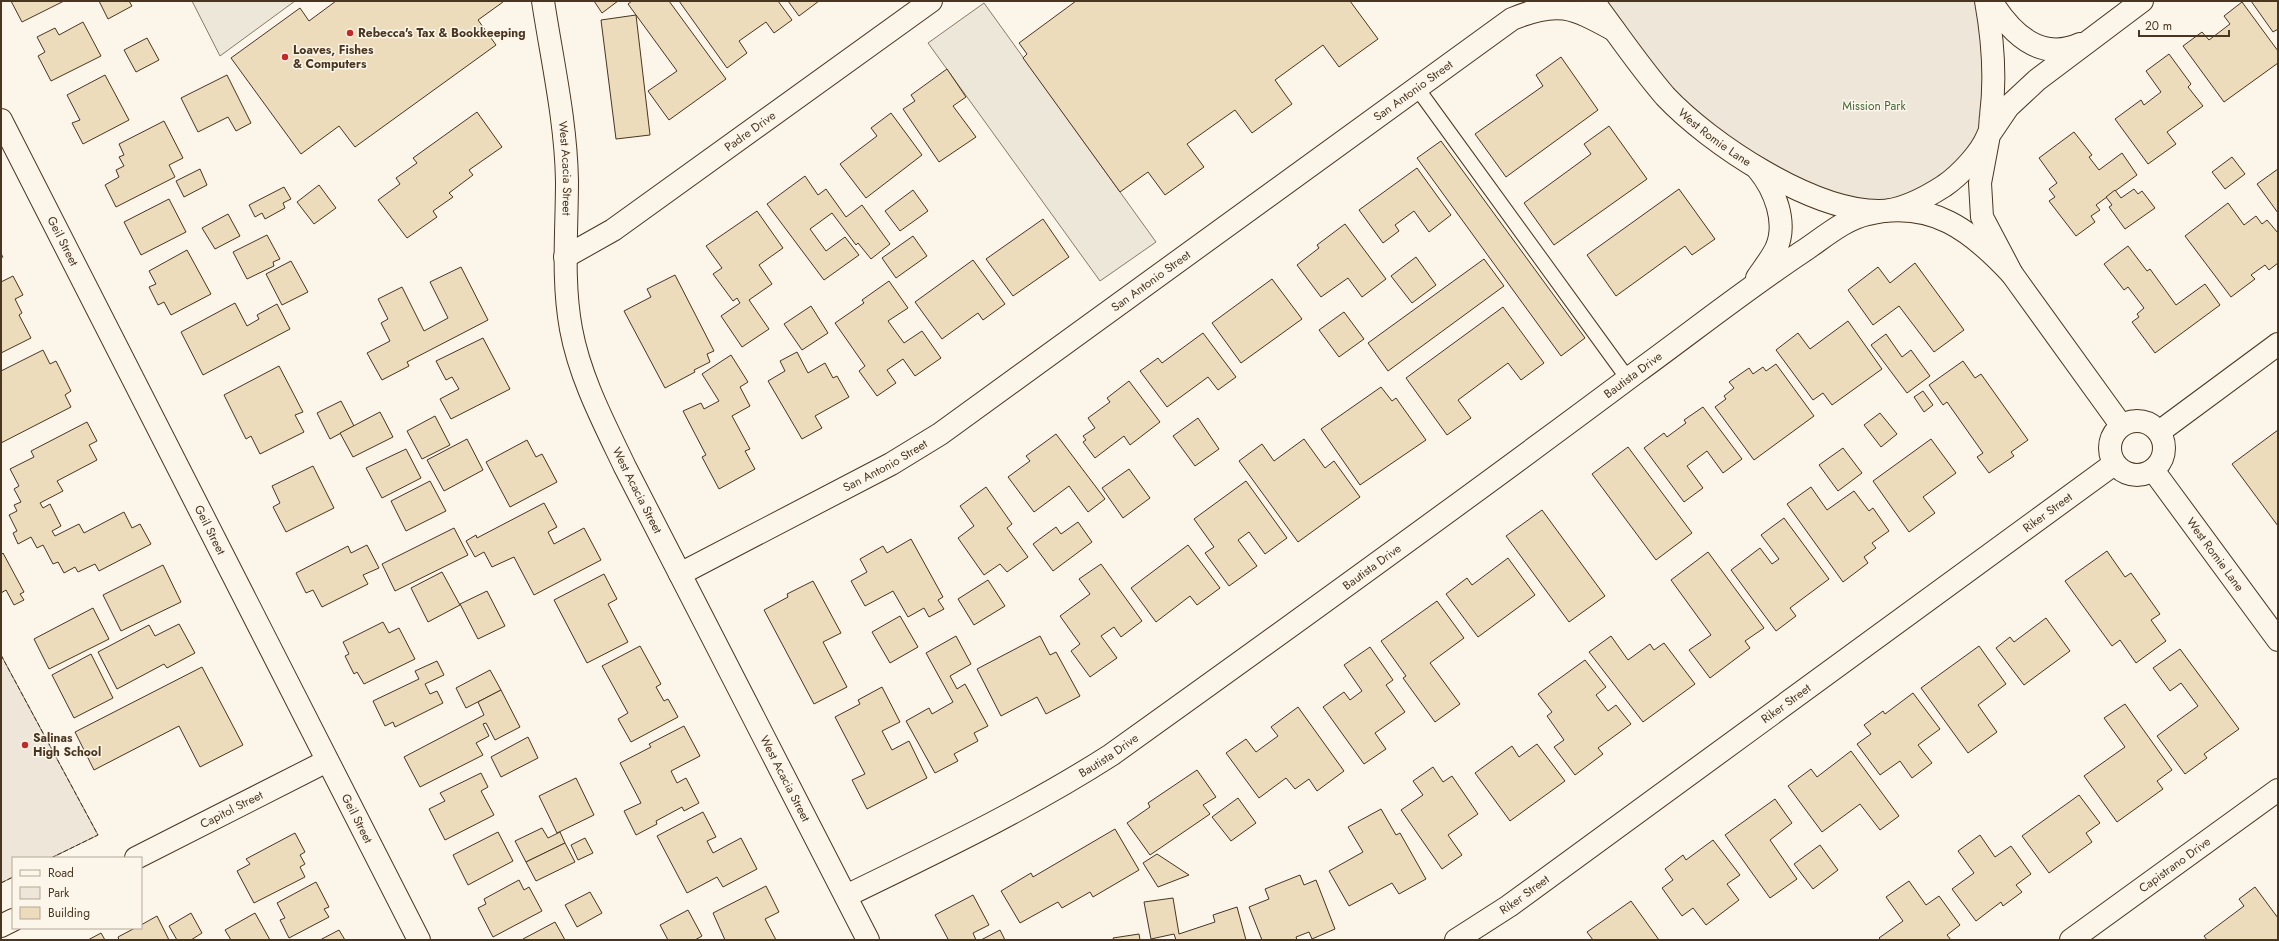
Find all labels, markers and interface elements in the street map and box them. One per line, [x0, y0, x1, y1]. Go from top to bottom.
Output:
scale bar [2139, 12, 2229, 38]
text: 20 m [2145, 17, 2172, 35]
place label: Rebecca's Tax & Bookkeeping [358, 24, 526, 42]
marker: Rebecca's Tax & Bookkeeping [345, 28, 355, 38]
place label: Loaves, Fishes & Computers [293, 41, 374, 73]
marker: Loaves, Fishes & Computers [280, 52, 290, 62]
street label: San Antonio Street [1370, 56, 1457, 126]
park label: Mission Park [1842, 97, 1906, 115]
street label: West Romie Lane [1674, 104, 1755, 171]
street label: Padre Drive [721, 107, 779, 156]
street label: West Acacia Street [553, 120, 576, 216]
street label: Geil Street [43, 213, 83, 269]
street label: San Antonio Street [1107, 246, 1194, 316]
street label: Bautista Drive [1600, 347, 1666, 403]
street label: San Antonio Street [840, 435, 931, 497]
street label: West Acacia Street [608, 444, 667, 537]
street label: Riker Street [2019, 488, 2076, 537]
street label: Geil Street [190, 502, 230, 558]
street label: West Romie Lane [2182, 514, 2248, 595]
street label: Bautista Drive [1339, 540, 1405, 594]
street label: Riker Street [1757, 679, 1815, 728]
place label: Salinas High School [33, 729, 101, 761]
street label: Bautista Drive [1075, 729, 1142, 782]
street label: West Acacia Street [755, 732, 815, 825]
marker: Salinas High School [20, 740, 30, 750]
street label: Capitol Street [197, 786, 266, 833]
street label: Geil Street [337, 790, 377, 847]
street label: Capistrano Drive [2135, 833, 2214, 897]
legend [12, 857, 142, 929]
text: Road [48, 864, 74, 882]
street label: Riker Street [1496, 870, 1553, 919]
text: Park [48, 884, 70, 902]
text: Building [48, 904, 90, 922]

